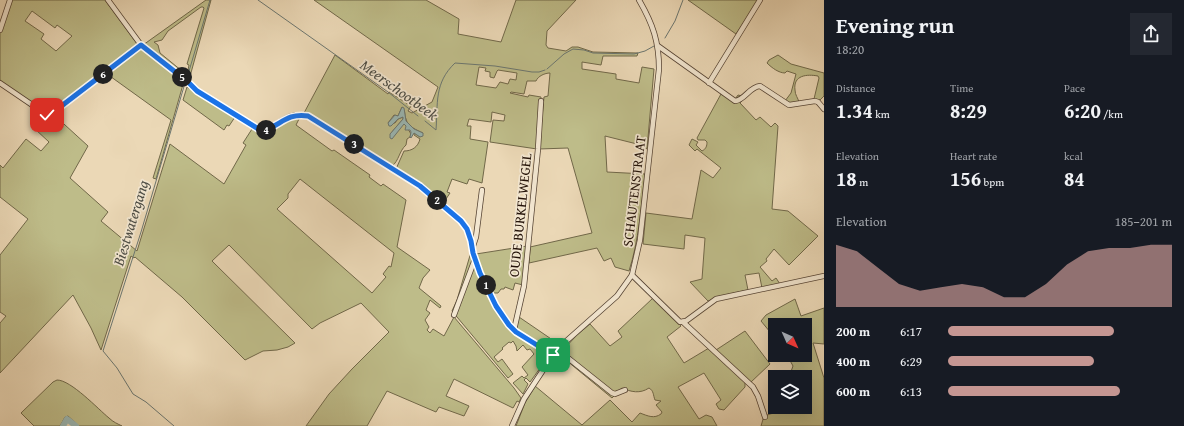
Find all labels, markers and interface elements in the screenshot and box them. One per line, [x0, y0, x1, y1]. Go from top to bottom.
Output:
text: Evening run [836, 9, 954, 41]
button: share [1130, 13, 1172, 55]
text: 18:20 [836, 40, 864, 59]
water label: Meerschootbeek [356, 54, 443, 125]
pin: 6 [93, 64, 113, 84]
text: 6 [100, 66, 106, 82]
pin: 5 [172, 67, 192, 87]
text: 5 [179, 69, 185, 85]
text: Distance [836, 80, 875, 96]
text: Time [950, 80, 973, 96]
text: Pace [1064, 80, 1085, 96]
text: 1.34 [836, 96, 873, 125]
text: 8:29 [950, 96, 987, 125]
text: 6:20 [1064, 96, 1101, 125]
pin [30, 98, 64, 132]
icon: check [36, 104, 58, 126]
text: km [873, 106, 890, 122]
text: /km [1101, 106, 1123, 122]
pin: 4 [256, 120, 276, 140]
text: 4 [263, 122, 269, 138]
pin: 3 [344, 134, 364, 154]
street label: SCHAUTENSTRAAT [617, 134, 651, 248]
text: 3 [351, 136, 357, 152]
text: Elevation [836, 148, 879, 164]
text: Heart rate [950, 148, 997, 164]
text: kcal [1064, 148, 1083, 164]
street label: OUDE BURKELWEGEL [504, 152, 536, 278]
text: 18 [836, 164, 857, 193]
text: 156 [950, 164, 981, 193]
text: 84 [1064, 164, 1085, 193]
text: m [857, 174, 868, 190]
text: bpm [981, 174, 1004, 190]
water label: Biestwatergang [107, 177, 154, 269]
pin: 2 [427, 190, 447, 210]
text: 2 [434, 192, 440, 208]
text: Elevation [836, 212, 887, 231]
text: 185–201 m [1115, 212, 1172, 231]
pin: 1 [476, 275, 496, 295]
text: 1 [483, 277, 489, 293]
north arrow [768, 318, 812, 362]
map controls [768, 318, 812, 414]
text: 200 m [836, 322, 870, 341]
text: 6:17 [900, 322, 922, 341]
pin [536, 338, 570, 372]
icon: arrive [542, 344, 564, 366]
text: 400 m [836, 352, 870, 371]
text: 6:29 [900, 352, 922, 371]
button: layers [768, 370, 812, 414]
text: 600 m [836, 382, 870, 401]
text: 6:13 [900, 382, 922, 401]

